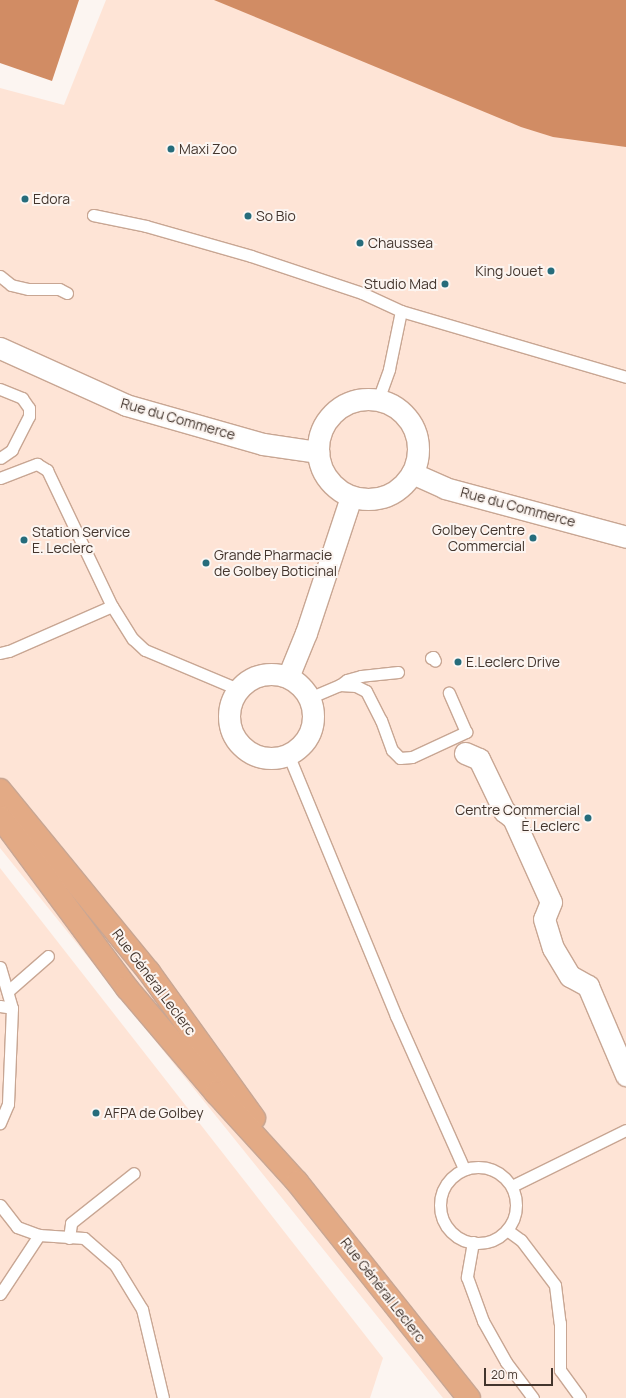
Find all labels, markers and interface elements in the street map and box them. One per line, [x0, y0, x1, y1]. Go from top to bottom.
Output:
place label: Maxi Zoo [179, 141, 237, 157]
marker: Maxi Zoo [166, 144, 176, 154]
place label: Edora [33, 191, 70, 207]
marker: Edora [20, 194, 30, 204]
place label: So Bio [256, 208, 296, 224]
marker: So Bio [243, 211, 253, 221]
place label: Chaussea [368, 235, 433, 251]
marker: Chaussea [355, 238, 365, 248]
place label: King Jouet [475, 263, 543, 279]
marker: King Jouet [546, 266, 556, 276]
place label: Studio Mad [364, 276, 437, 292]
marker: Studio Mad [440, 279, 450, 289]
street label: Rue du Commerce [119, 395, 237, 443]
street label: Rue du Commerce [459, 484, 577, 530]
place label: Golbey Centre Commercial [432, 522, 525, 554]
place label: Station Service E. Leclerc [32, 524, 130, 556]
marker: Golbey Centre Commercial [528, 533, 538, 543]
marker: Station Service E. Leclerc [19, 535, 29, 545]
place label: Grande Pharmacie de Golbey Boticinal [214, 547, 337, 580]
marker: Grande Pharmacie de Golbey Boticinal [201, 558, 211, 568]
place label: E.Leclerc Drive [466, 654, 560, 670]
marker: E.Leclerc Drive [453, 657, 463, 667]
place label: Centre Commercial E.Leclerc [455, 802, 580, 834]
marker: Centre Commercial E.Leclerc [583, 813, 593, 823]
street label: Rue Général Leclerc [109, 926, 199, 1038]
place label: AFPA de Golbey [104, 1105, 204, 1121]
marker: AFPA de Golbey [91, 1108, 101, 1118]
street label: Rue Général Leclerc [337, 1234, 429, 1346]
scale bar [486, 1360, 555, 1386]
text: 20 m [491, 1366, 518, 1383]

